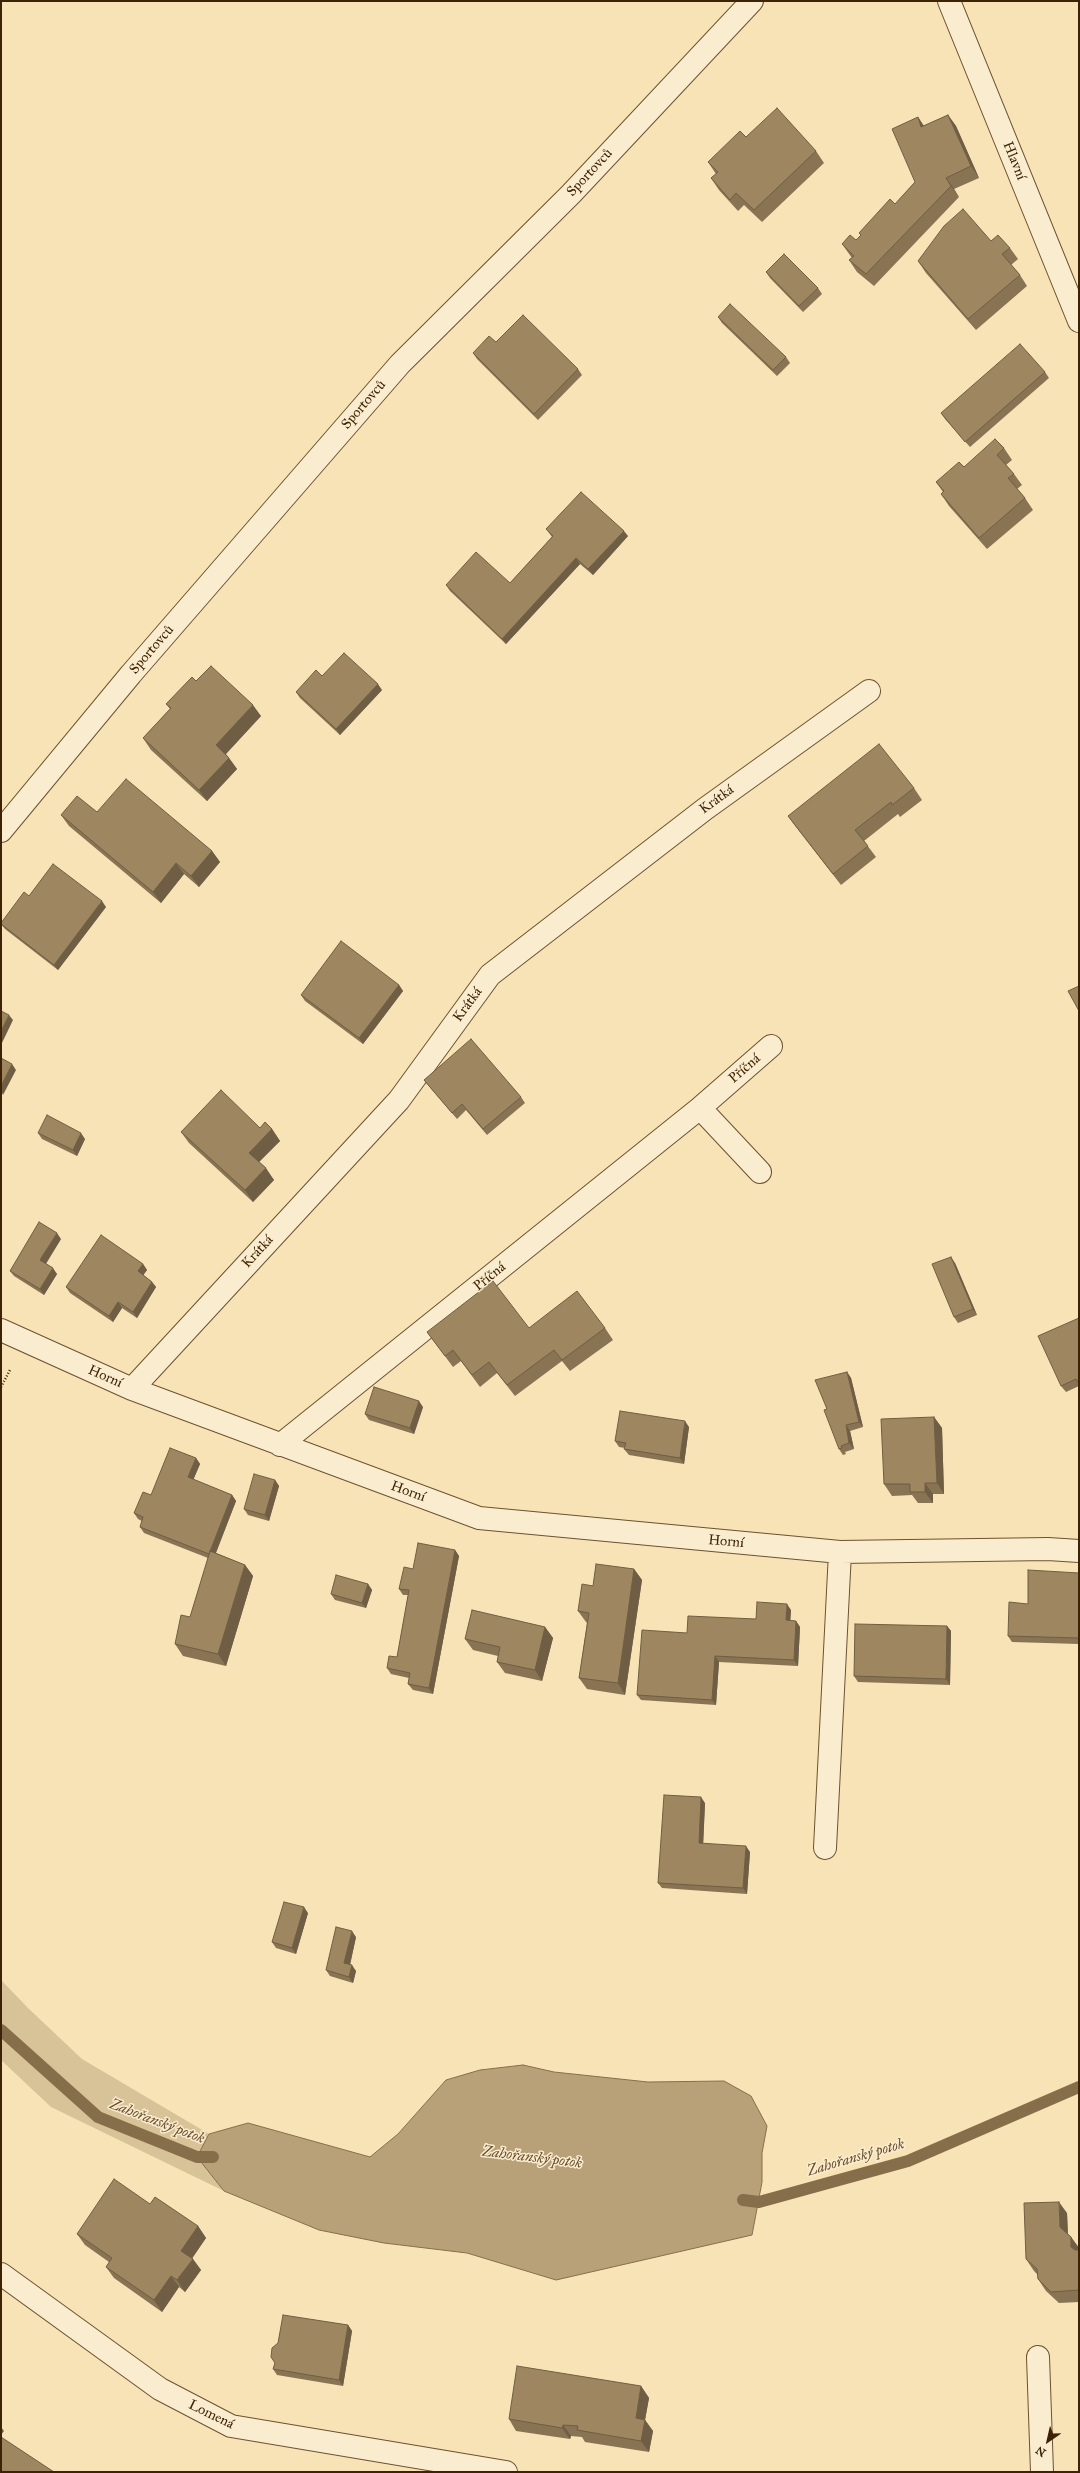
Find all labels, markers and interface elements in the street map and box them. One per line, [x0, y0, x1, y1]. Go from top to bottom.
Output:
street label: Hlavní [999, 139, 1029, 183]
street label: Sportovců [564, 146, 616, 200]
street label: Sportovců [338, 377, 390, 433]
street label: Sportovců [126, 622, 178, 678]
street label: Krátká [697, 782, 737, 818]
street label: Krátká [450, 985, 486, 1025]
street label: Příčná [726, 1051, 764, 1087]
street label: Krátká [239, 1232, 277, 1272]
street label: Příčná [471, 1259, 509, 1295]
street label: Horní [85, 1362, 125, 1392]
street label: Horní [388, 1478, 428, 1506]
street label: Horní [707, 1532, 745, 1552]
water label: Zahořanský potok [107, 2096, 207, 2148]
water label: Zahořanský potok [805, 2136, 907, 2180]
water label: Zahořanský potok [481, 2143, 583, 2173]
street label: Lomená [186, 2397, 236, 2433]
north arrow [1028, 2421, 1068, 2461]
text: N [1034, 2443, 1049, 2459]

